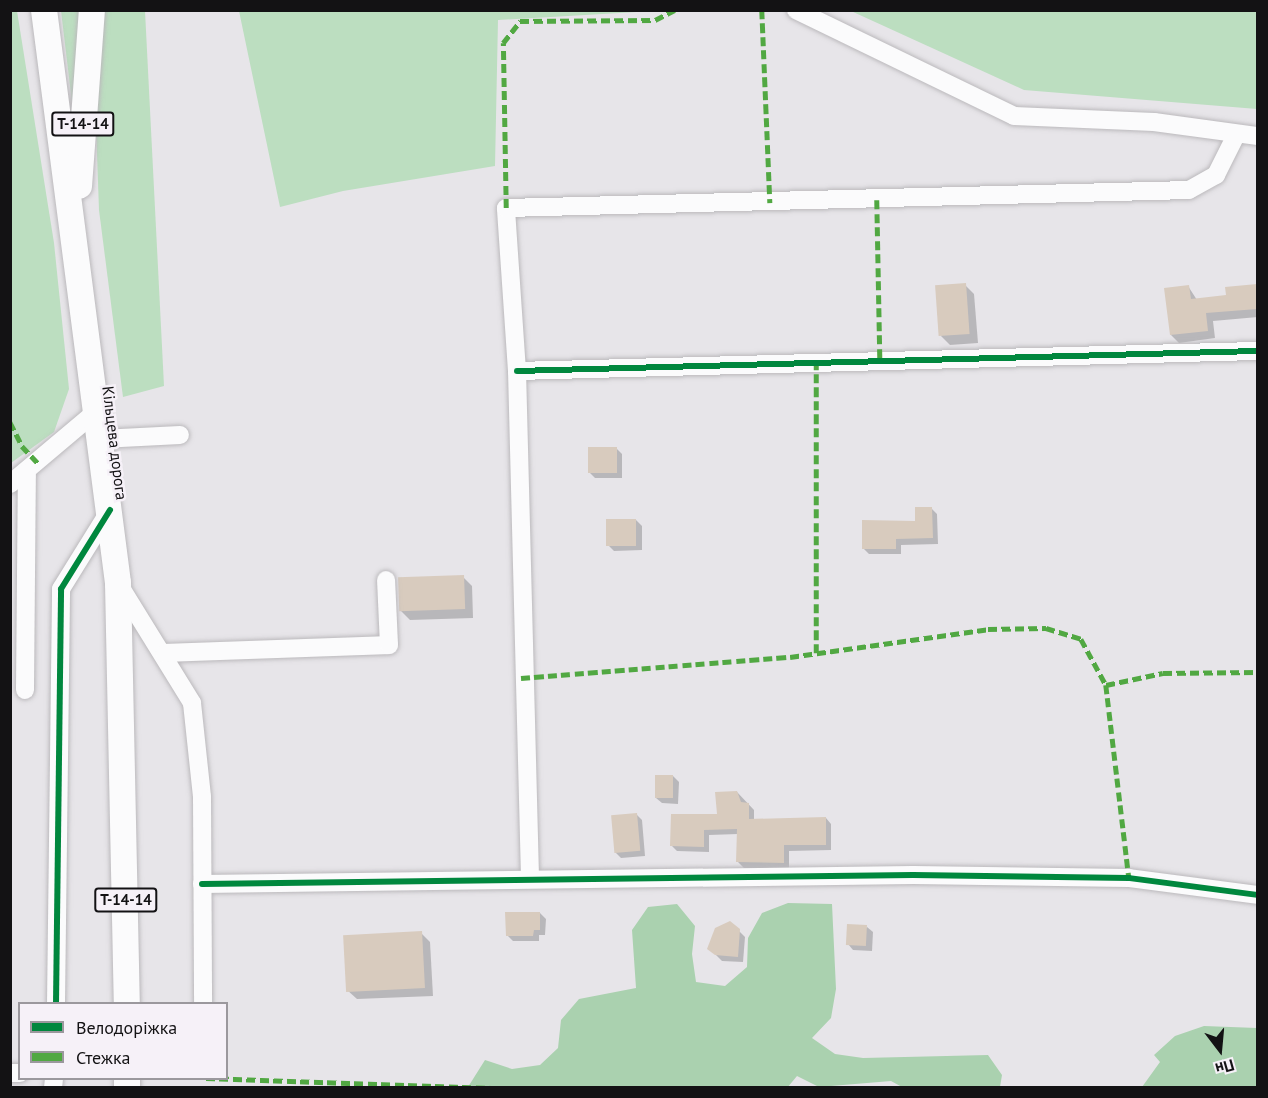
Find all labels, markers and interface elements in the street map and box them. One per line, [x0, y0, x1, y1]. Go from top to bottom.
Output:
road number: Т-14-14 [50, 112, 116, 136]
street label: Кільцева дорога [98, 385, 132, 501]
road number: Т-14-14 [93, 888, 159, 912]
legend [18, 1002, 228, 1080]
text: Велодоріжка [76, 1016, 177, 1039]
north arrow [1190, 1020, 1250, 1080]
text: Стежка [76, 1046, 130, 1069]
text: Пн [1213, 1055, 1237, 1080]

